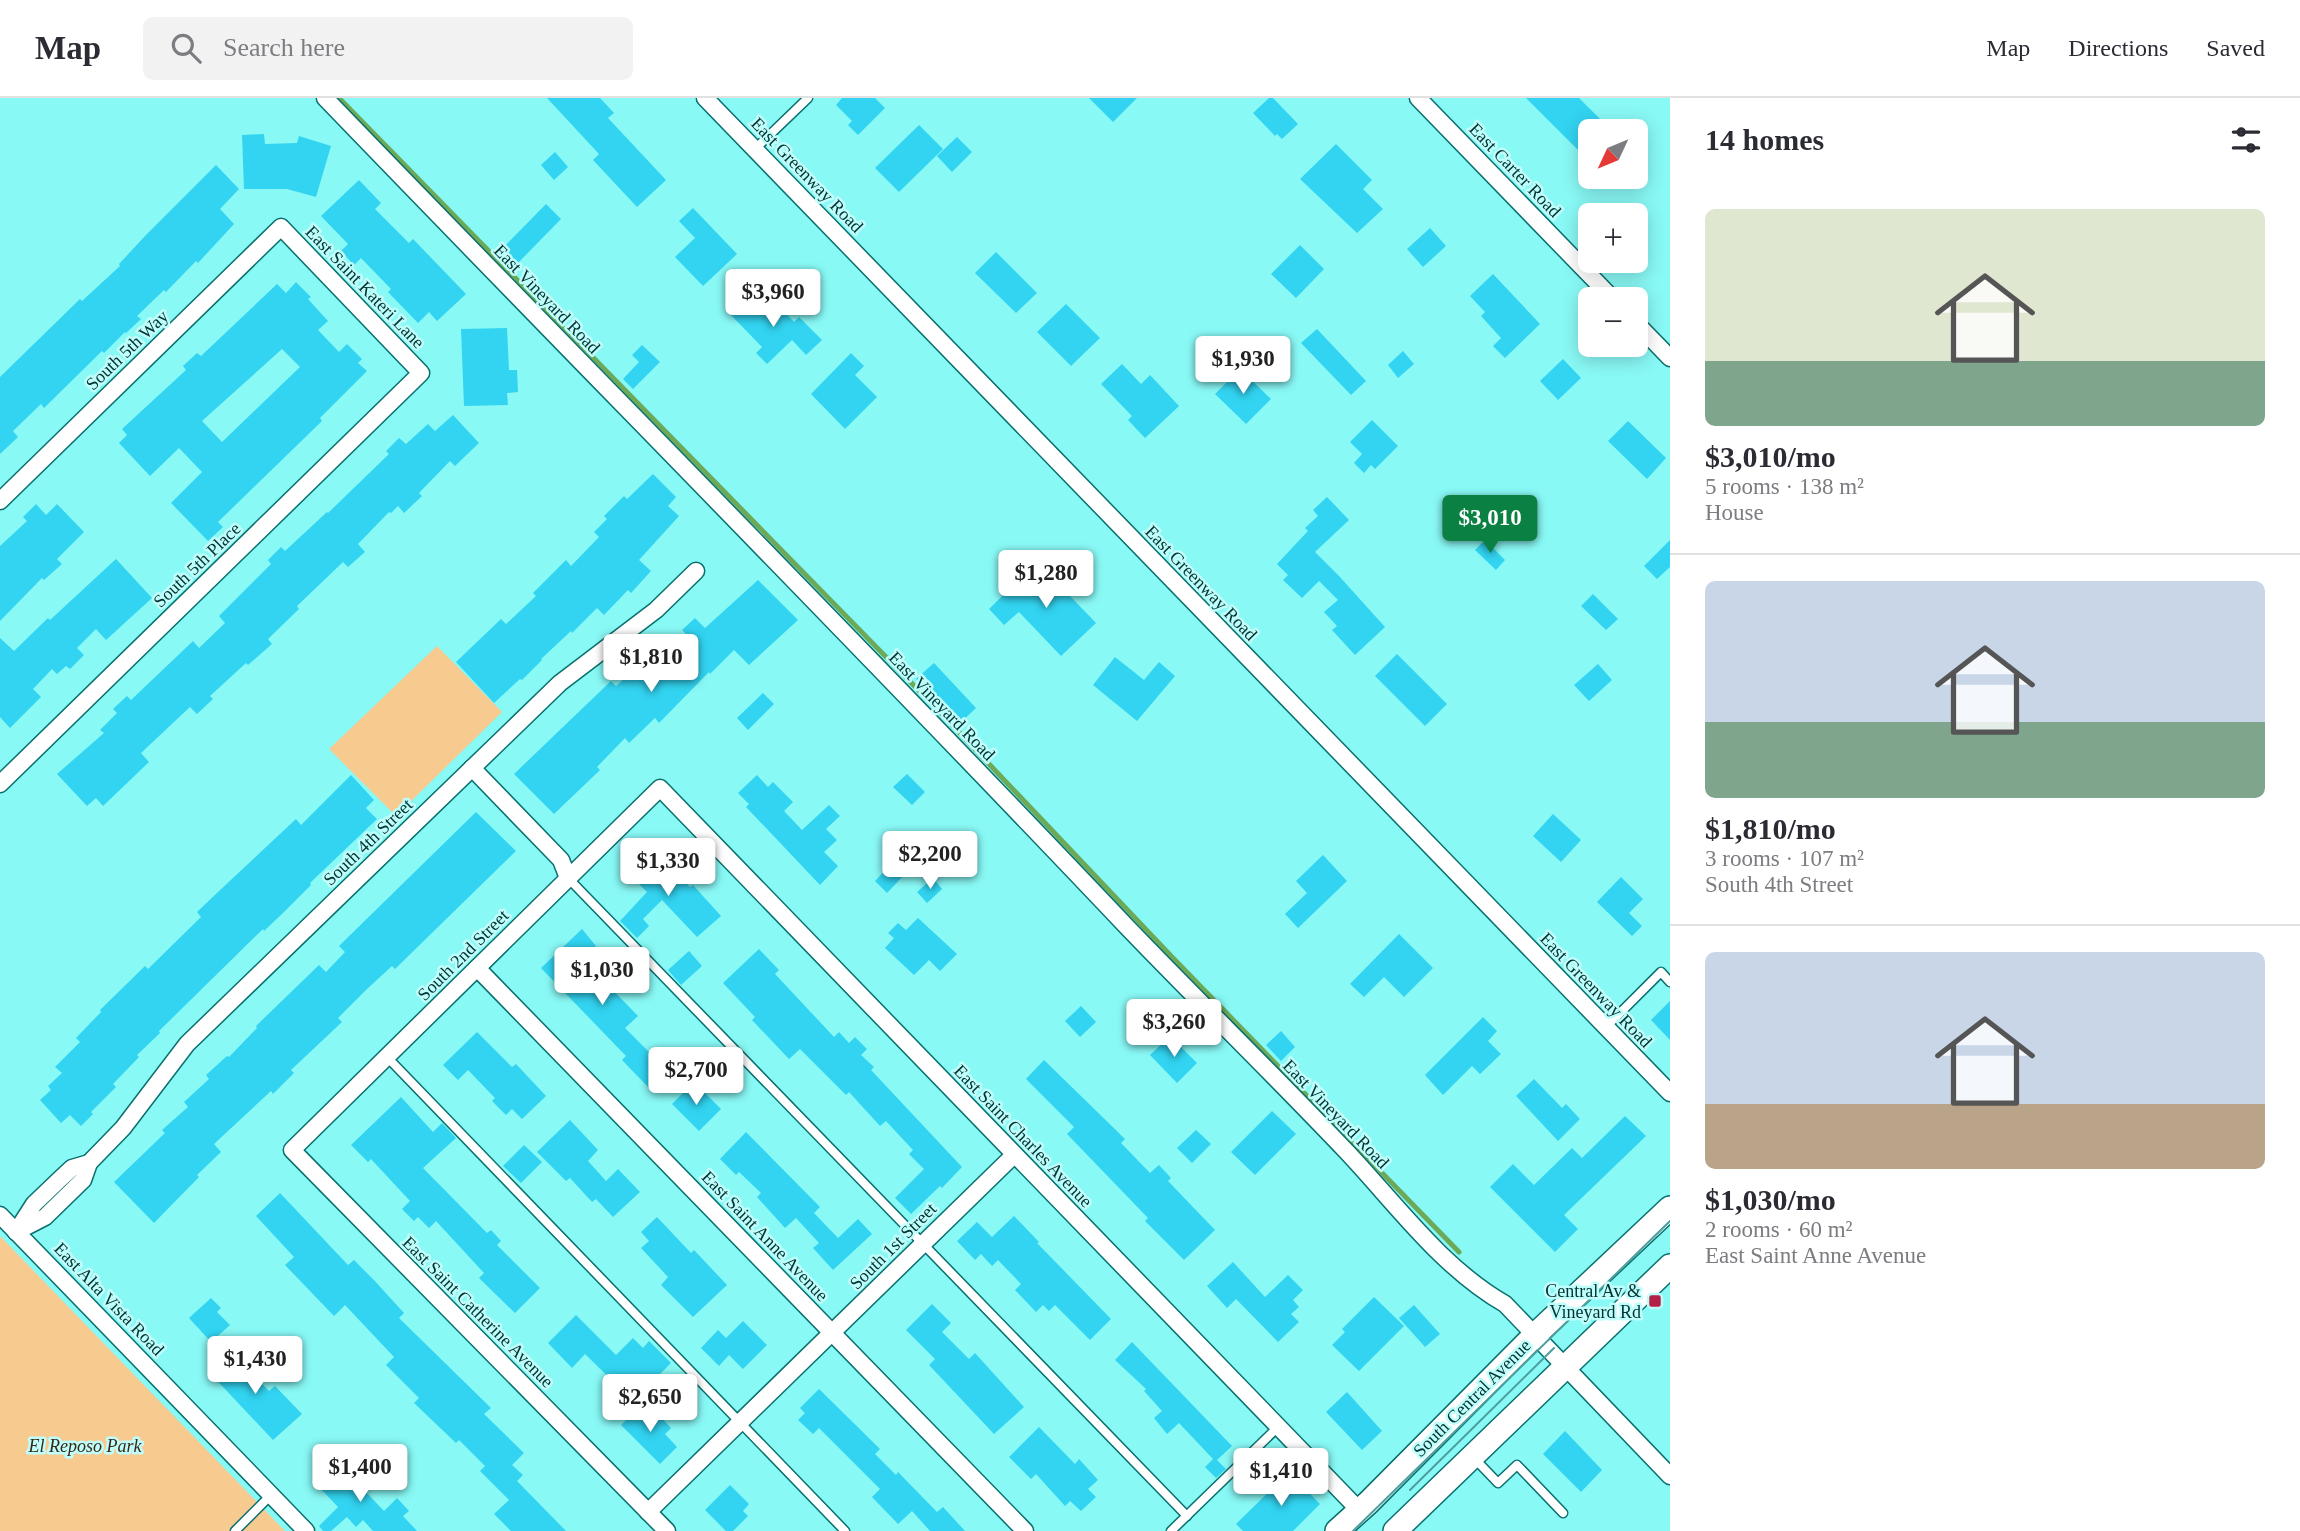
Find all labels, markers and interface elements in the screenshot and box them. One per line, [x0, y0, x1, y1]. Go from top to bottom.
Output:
search box [143, 17, 633, 80]
icon: search [167, 29, 205, 67]
text: Map [35, 30, 101, 66]
text: Search here [223, 33, 345, 62]
text: Map [1986, 35, 2030, 61]
text: Directions [2068, 35, 2168, 61]
text: Saved [2206, 35, 2265, 61]
street label: East Greenway Road [747, 113, 867, 237]
street label: East Carter Road [1465, 119, 1565, 221]
north arrow [1578, 119, 1648, 189]
map controls [1578, 119, 1648, 357]
icon: filters [2227, 121, 2265, 159]
text: 14 homes [1705, 123, 1824, 156]
button: + [1578, 203, 1648, 273]
street label: East Saint Kateri Lane [301, 222, 429, 352]
street label: East Vineyard Road [490, 240, 604, 358]
icon: home [1922, 255, 2048, 381]
pin: $3,960 [716, 270, 830, 329]
text: $3,960 [741, 279, 805, 304]
button: − [1578, 287, 1648, 357]
street label: South 5th Way [82, 306, 172, 394]
pin: $1,930 [1186, 336, 1300, 396]
text: $1,930 [1211, 346, 1275, 371]
text: $3,010/mo [1705, 440, 1836, 473]
text: 5 rooms · 138 m² [1705, 474, 1864, 499]
pin: $3,010 [1433, 496, 1547, 555]
text: House [1705, 500, 1764, 525]
text: $3,010 [1458, 505, 1522, 530]
street label: South 5th Place [149, 519, 245, 611]
street label: East Greenway Road [1141, 521, 1261, 645]
pin: $1,280 [989, 550, 1103, 610]
text: $1,280 [1014, 560, 1078, 585]
icon: home [1922, 627, 2048, 753]
pin: $1,810 [594, 634, 708, 694]
text: $1,810 [619, 644, 683, 669]
street label: East Vineyard Road [885, 647, 999, 765]
street label: South 4th Street [319, 795, 417, 889]
text: $1,810/mo [1705, 812, 1836, 845]
pin: $2,200 [873, 832, 987, 891]
pin: $1,330 [611, 838, 725, 898]
text: $2,200 [898, 841, 962, 866]
text: 3 rooms · 107 m² [1705, 846, 1864, 871]
text: $1,330 [636, 848, 700, 873]
text: South 4th Street [1705, 872, 1853, 897]
street label: South 2nd Street [414, 906, 512, 1004]
street label: East Greenway Road [1536, 928, 1656, 1052]
pin: $1,030 [545, 948, 659, 1007]
text: $1,030 [570, 957, 634, 982]
icon: home [1922, 998, 2048, 1124]
pin: $3,260 [1117, 1000, 1231, 1059]
text: $3,260 [1142, 1009, 1206, 1034]
pin: $2,700 [639, 1048, 753, 1107]
street label: East Vineyard Road [1279, 1055, 1393, 1173]
text: $2,700 [664, 1057, 728, 1082]
street label: East Saint Charles Avenue [950, 1061, 1096, 1211]
street label: East Saint Anne Avenue [698, 1167, 832, 1305]
text: $1,030/mo [1705, 1183, 1836, 1216]
street label: South 1st Street [846, 1199, 940, 1293]
text: 2 rooms · 60 m² [1705, 1217, 1852, 1242]
street label: East Saint Catherine Avenue [398, 1232, 558, 1392]
street label: East Alta Vista Road [50, 1238, 168, 1360]
text: East Saint Anne Avenue [1705, 1243, 1926, 1268]
place label: Central Av & Vineyard Rd [1545, 1281, 1641, 1322]
marker: Central Av & Vineyard Rd [1647, 1293, 1663, 1309]
street label: South Central Avenue [1409, 1335, 1535, 1461]
pin: $1,430 [198, 1336, 312, 1396]
text: $1,430 [223, 1346, 287, 1371]
pin: $2,650 [593, 1374, 707, 1434]
text: $2,650 [618, 1384, 682, 1409]
park label: El Reposo Park [28, 1436, 142, 1456]
pin: $1,400 [303, 1444, 417, 1504]
pin: $1,410 [1224, 1448, 1338, 1508]
text: $1,400 [328, 1454, 392, 1479]
text: $1,410 [1249, 1458, 1313, 1483]

